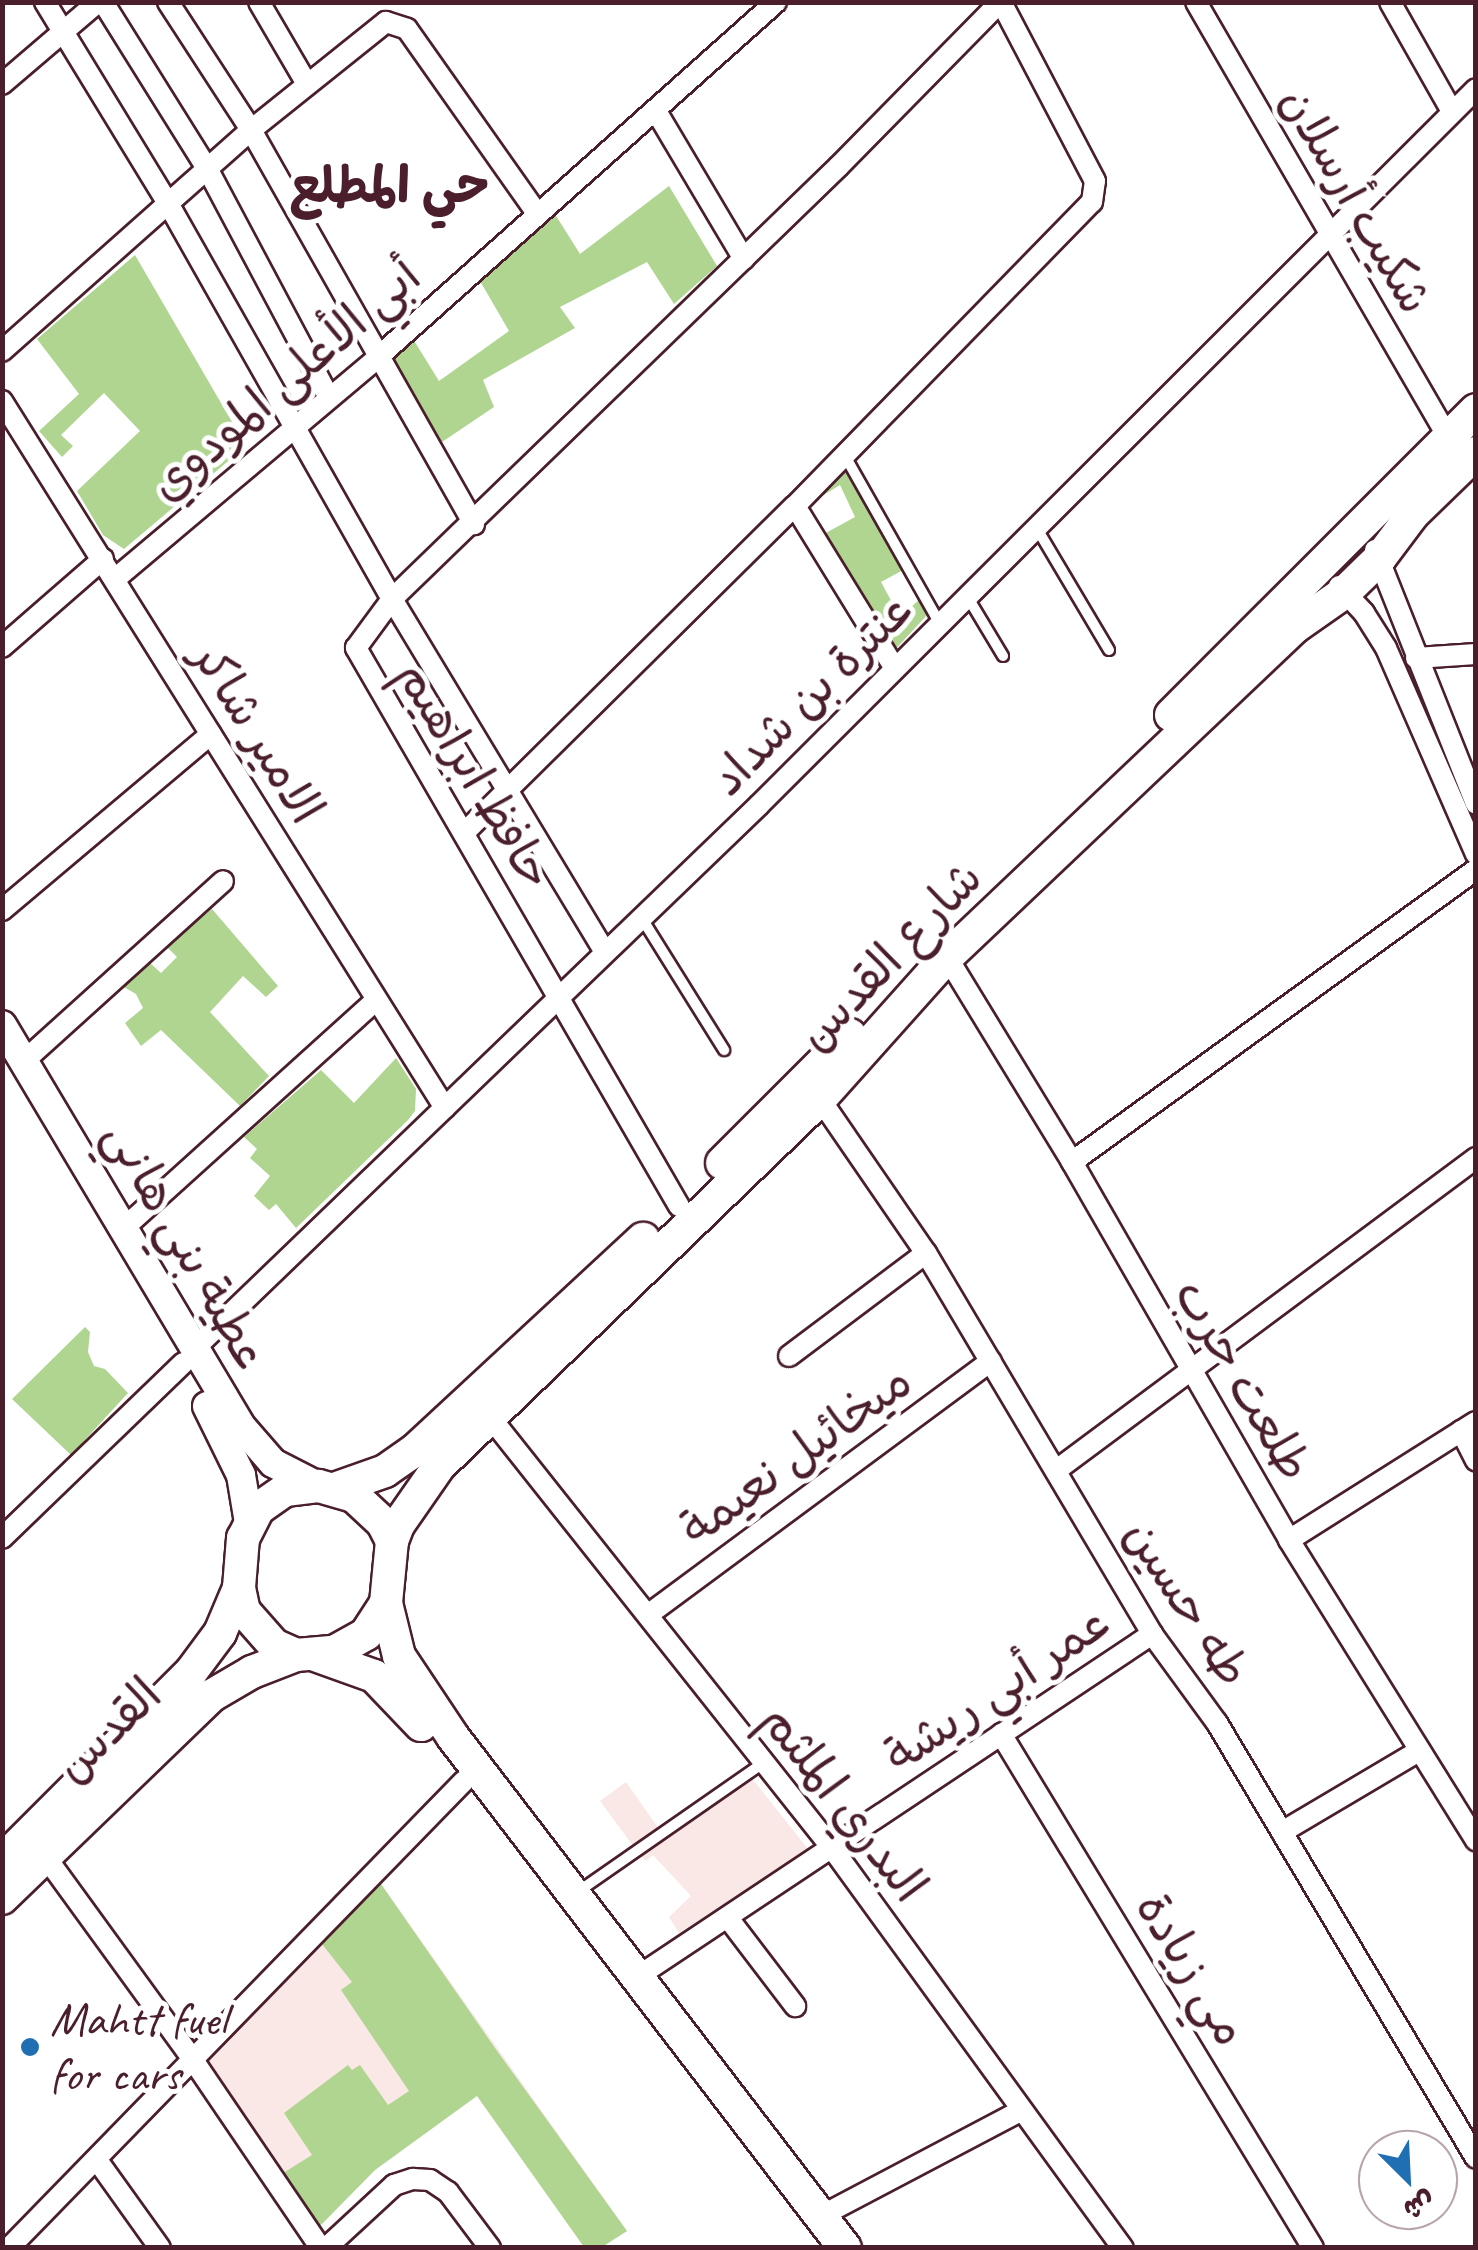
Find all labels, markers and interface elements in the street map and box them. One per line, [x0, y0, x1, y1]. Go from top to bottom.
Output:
street label: شكيب أرسلان [1268, 76, 1444, 324]
district label: حي المطلع [289, 156, 489, 216]
street label: أبي الأعلى المودوي [138, 247, 432, 513]
street label: عنترة بن شداد [698, 581, 924, 807]
street label: الامير شاكر [180, 632, 336, 834]
street label: حافظ ابراهيم [384, 650, 566, 900]
street label: شارع القدس [786, 849, 994, 1063]
street label: عطية بني هاني [92, 1111, 280, 1379]
street label: طلعت حرب [1162, 1269, 1324, 1491]
street label: ميخائيل نعيمة [669, 1352, 923, 1558]
street label: طه حسين [1112, 1509, 1262, 1697]
street label: عمر أبي ريشة [874, 1593, 1120, 1785]
street label: القدس [43, 1666, 173, 1794]
street label: البدري الملثم [749, 1693, 939, 1913]
street label: مي زيادة [1124, 1882, 1260, 2056]
place label: Mahtt fuel for cars [50, 1990, 227, 2103]
marker: Mahtt fuel for cars [19, 2036, 41, 2058]
north arrow [1358, 2130, 1458, 2230]
text: ش [1398, 2184, 1441, 2228]

